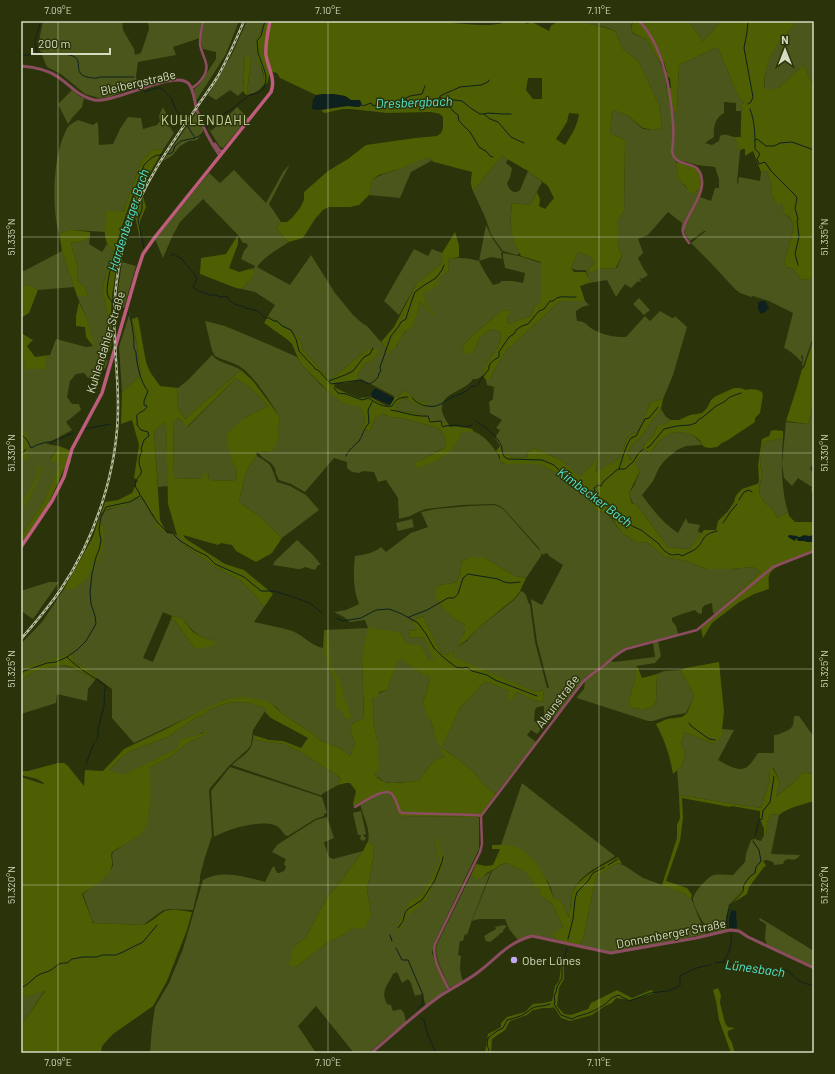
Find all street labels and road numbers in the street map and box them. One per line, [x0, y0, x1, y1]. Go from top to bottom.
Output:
street label: Bleibergstraße [99, 67, 177, 97]
street label: Kuhlendahler Straße [83, 289, 127, 395]
street label: Alaunstraße [533, 672, 581, 730]
street label: Donnenberger Straße [615, 916, 727, 950]

